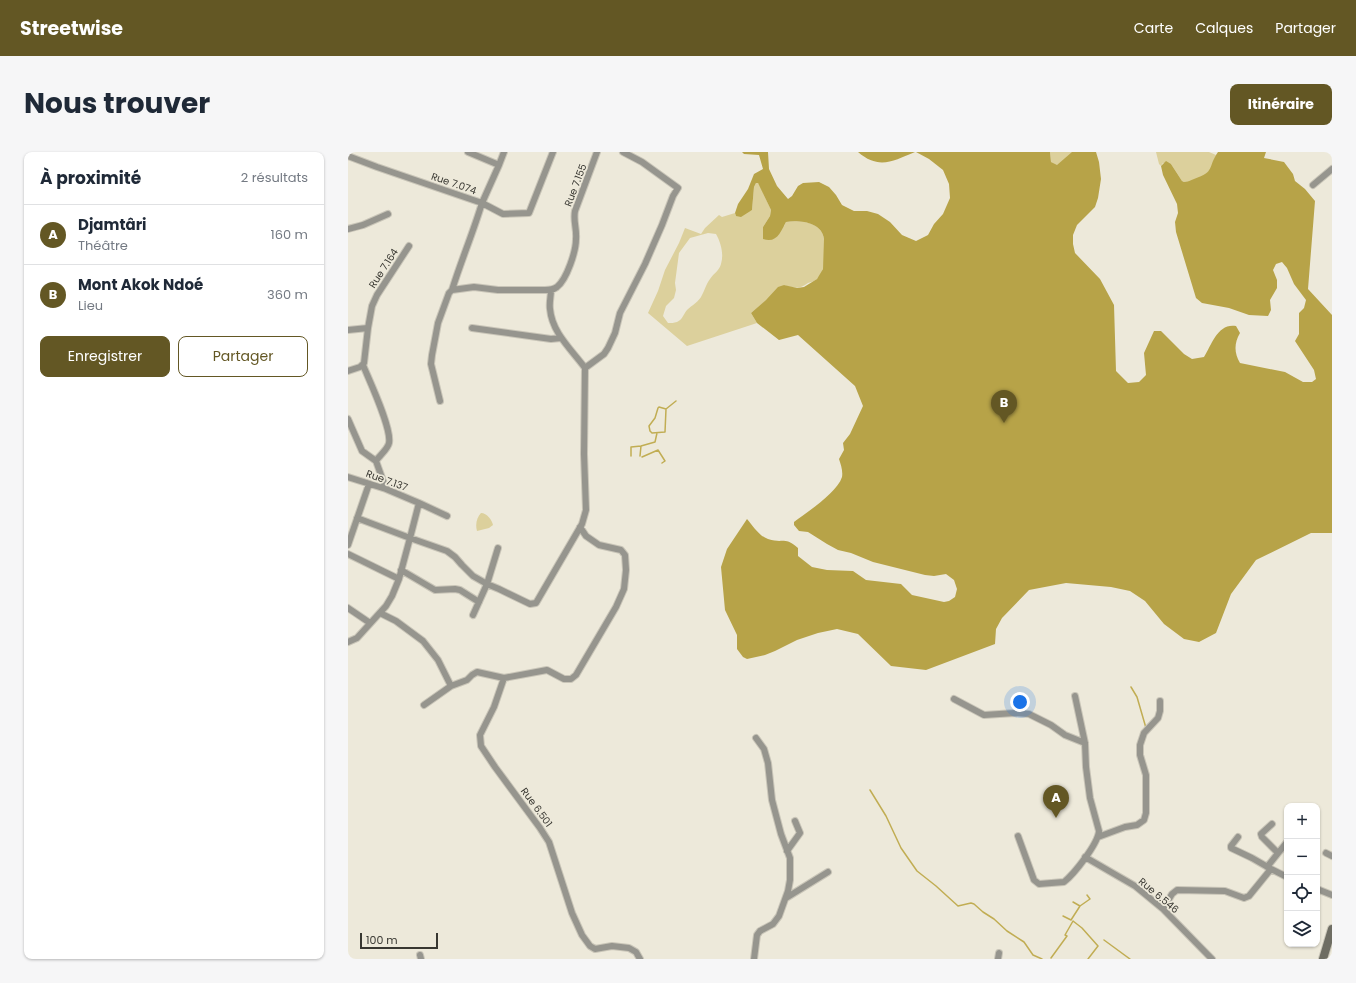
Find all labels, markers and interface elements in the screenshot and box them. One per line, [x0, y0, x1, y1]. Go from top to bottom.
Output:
text: Streetwise [20, 15, 123, 42]
text: Carte [1134, 18, 1173, 38]
text: Calques [1195, 18, 1253, 38]
text: Partager [1275, 18, 1336, 38]
text: Nous trouver [24, 84, 210, 123]
button: Itinéraire [1230, 84, 1332, 125]
street label: Rue 7.155 [560, 162, 590, 209]
text: À proximité [40, 166, 141, 190]
text: 2 résultats [241, 168, 308, 187]
street label: Rue 7.074 [429, 169, 478, 198]
text: Djamtâri [78, 214, 147, 235]
text: A [48, 225, 58, 244]
text: 160 m [271, 225, 308, 244]
text: Théâtre [78, 236, 128, 255]
street label: Rue 7.164 [365, 245, 402, 291]
text: Mont Akok Ndoé [78, 274, 203, 295]
text: B [49, 285, 57, 304]
text: 360 m [267, 285, 308, 304]
text: Lieu [78, 296, 103, 315]
button: Enregistrer [40, 336, 170, 377]
button: Partager [178, 336, 308, 377]
pin: B [991, 390, 1017, 423]
street label: Rue 7.137 [364, 466, 410, 495]
your location [1010, 692, 1030, 712]
street label: Rue 6.501 [517, 784, 556, 830]
pin: A [1043, 785, 1069, 818]
map controls [1284, 803, 1320, 947]
button: + [1284, 803, 1320, 839]
button: − [1284, 839, 1320, 875]
street label: Rue 6.546 [1135, 874, 1182, 917]
button: locate [1284, 875, 1320, 911]
button: layers [1284, 911, 1320, 947]
scale bar [360, 931, 438, 950]
text: 100 m [366, 932, 398, 948]

